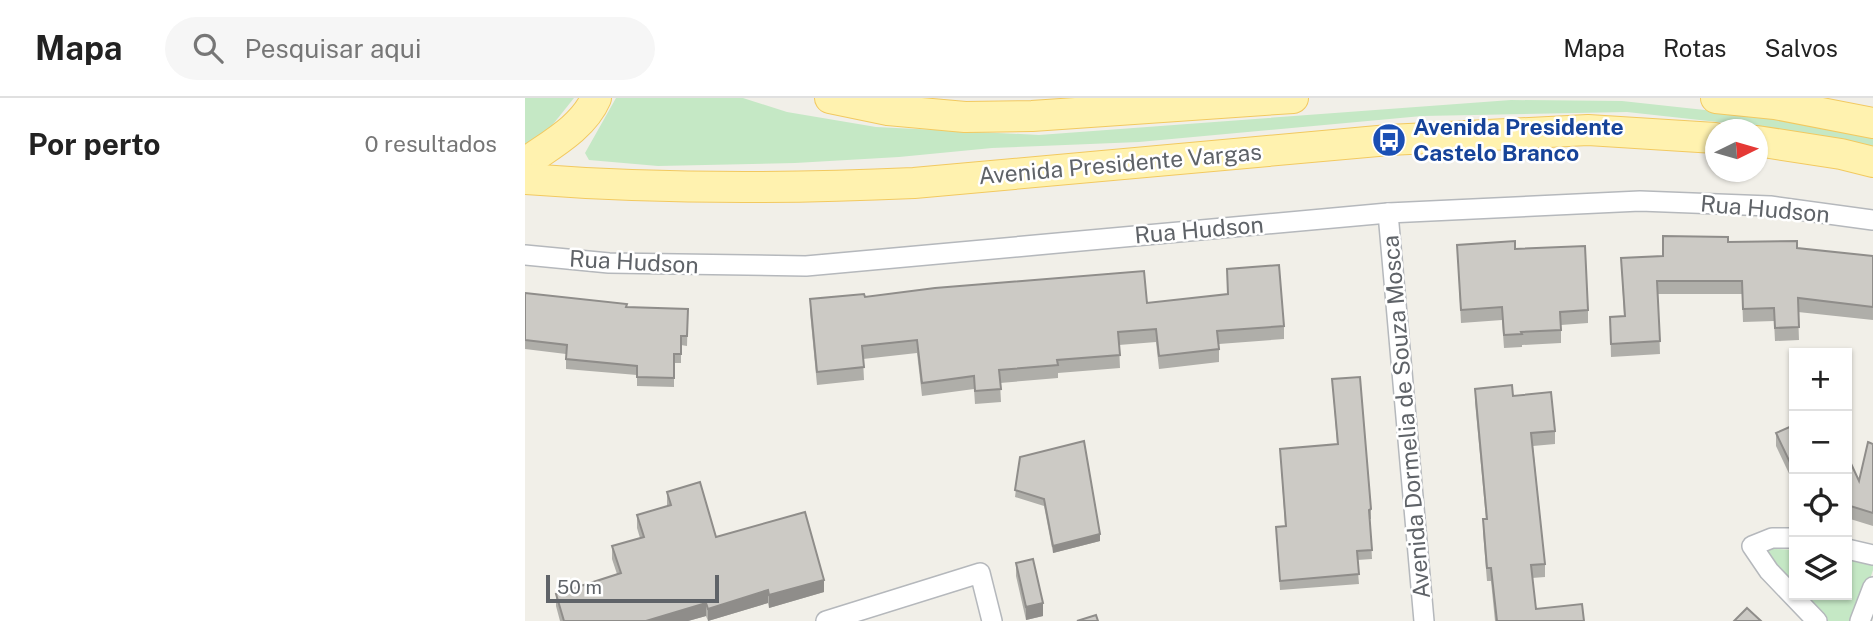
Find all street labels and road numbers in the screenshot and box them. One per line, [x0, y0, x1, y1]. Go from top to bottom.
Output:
street label: Avenida Presidente Vargas [977, 138, 1263, 189]
street label: Rua Hudson [1699, 189, 1831, 228]
street label: Rua Hudson [1133, 210, 1265, 249]
street label: Avenida Dormelia de Souza Mosca [1376, 234, 1435, 600]
street label: Rua Hudson [569, 245, 699, 278]

